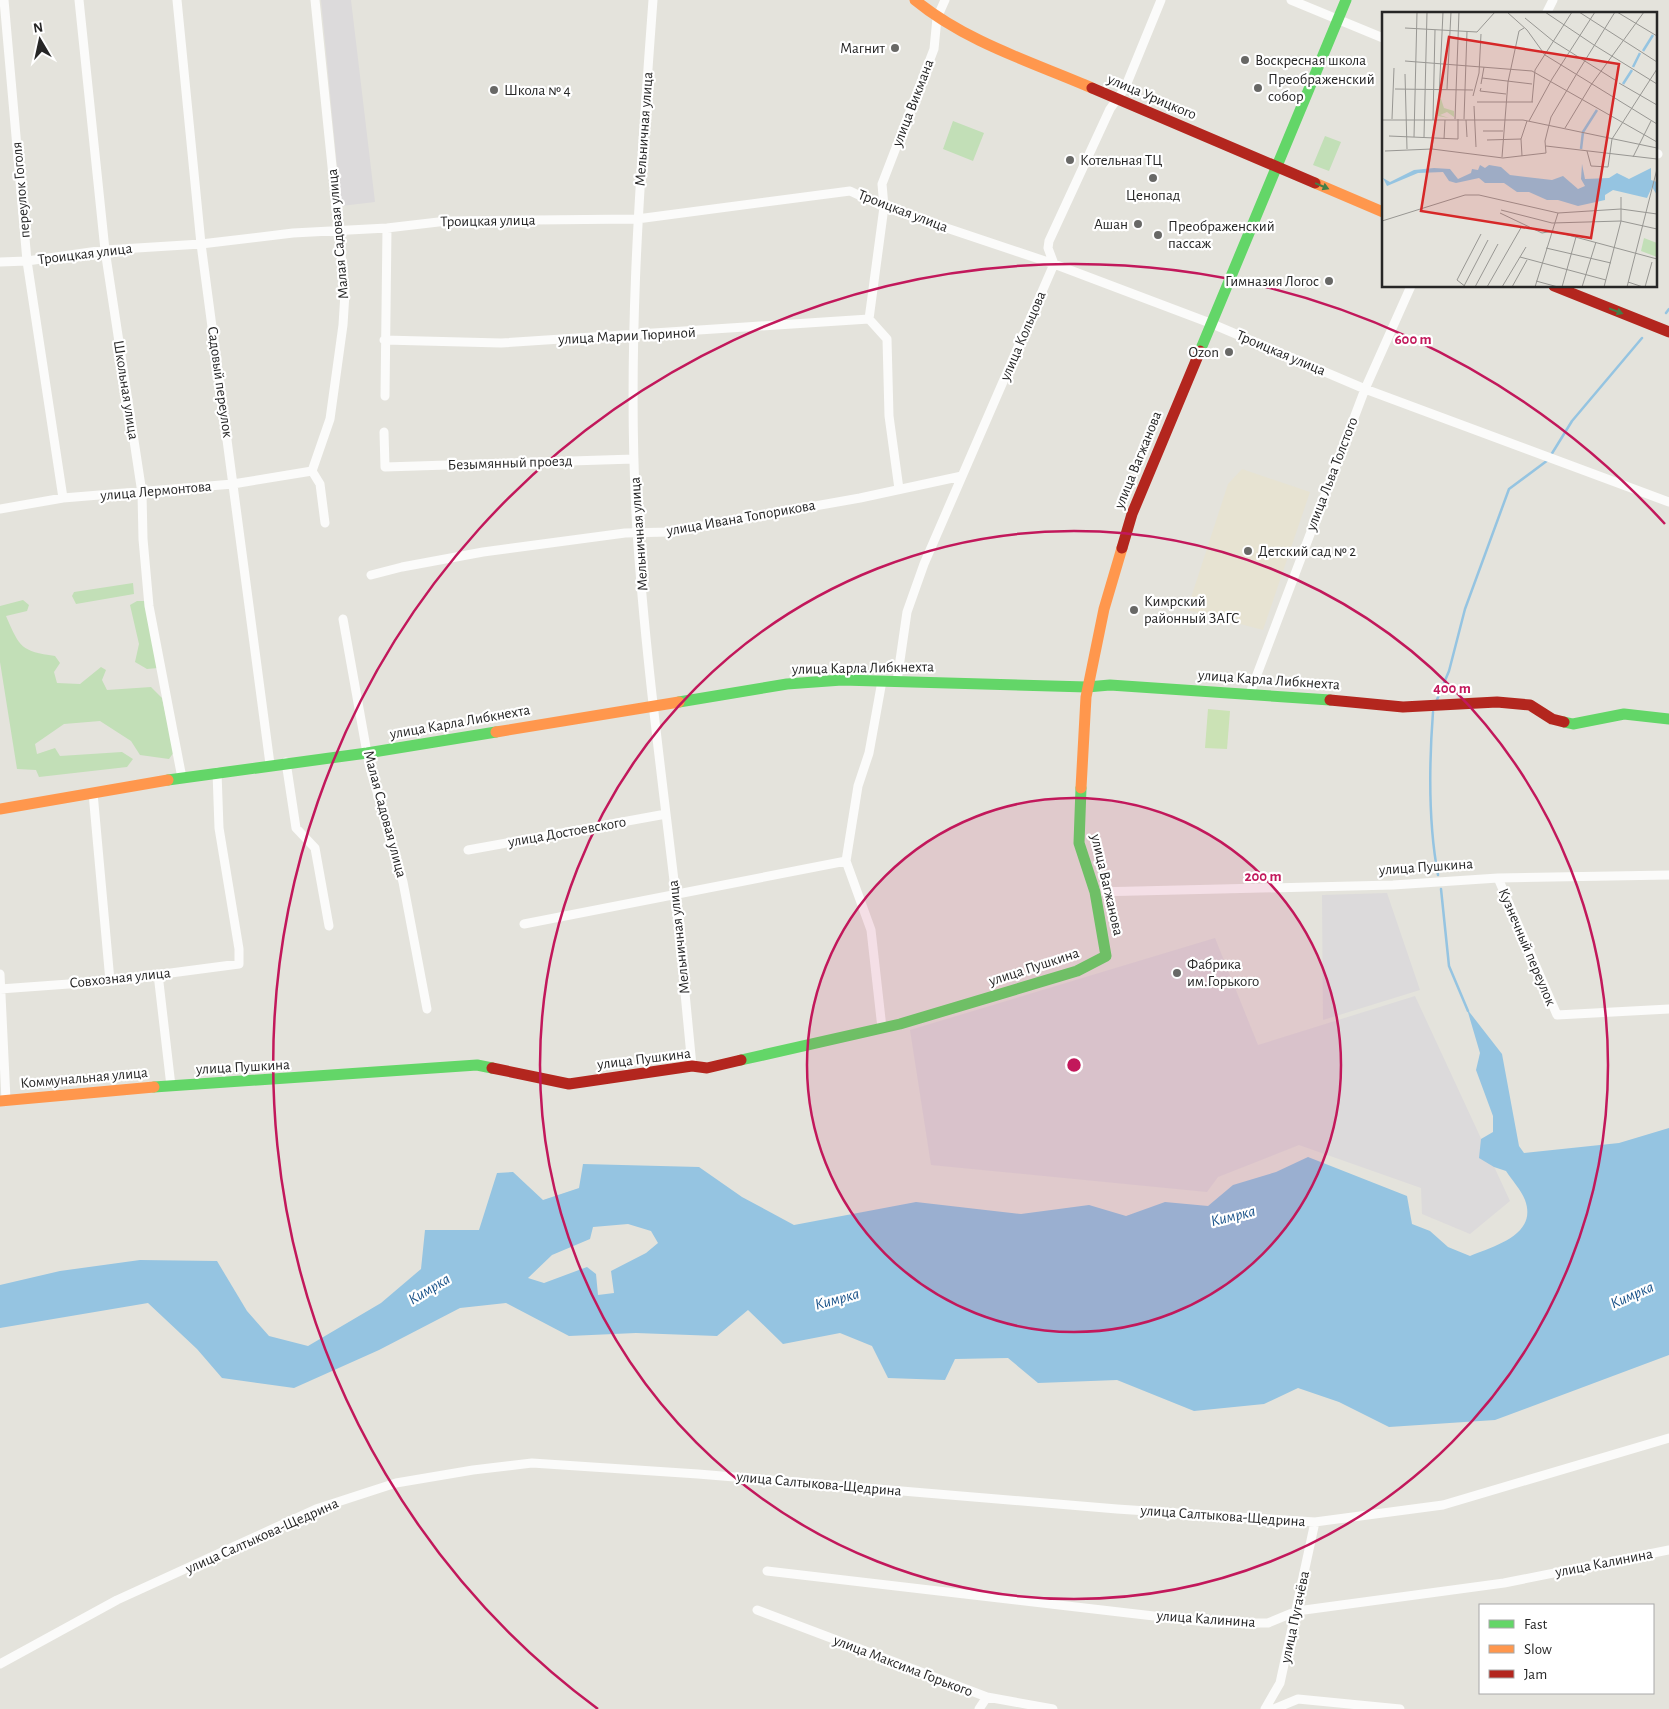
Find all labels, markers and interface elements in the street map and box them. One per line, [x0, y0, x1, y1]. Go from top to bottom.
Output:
inset map [1382, 12, 1656, 288]
north arrow [15, 15, 65, 65]
text: N [32, 20, 44, 36]
place label: Магнит [840, 41, 886, 56]
marker: Магнит [889, 42, 901, 54]
place label: Воскресная школа [1255, 53, 1366, 68]
marker: Воскресная школа [1239, 54, 1251, 66]
street label: улица Викмана [889, 57, 937, 150]
street label: Мельничная улица [633, 71, 655, 187]
street label: улица Урицкого [1104, 71, 1199, 122]
place label: Преображенский собор [1268, 72, 1375, 104]
marker: Преображенский собор [1252, 82, 1264, 94]
place label: Школа № 4 [504, 83, 571, 98]
marker: Школа № 4 [488, 84, 500, 96]
street label: переулок Гоголя [9, 141, 33, 239]
place label: Котельная ТЦ [1080, 153, 1162, 168]
marker: Котельная ТЦ [1064, 154, 1076, 166]
street label: Малая Садовая улица [325, 168, 351, 300]
marker: Ценопад [1147, 172, 1159, 184]
one-way arrow [1315, 183, 1329, 191]
street label: Троицкая улица [856, 187, 950, 235]
place label: Ценопад [1126, 188, 1180, 203]
street label: Троицкая улица [440, 213, 536, 229]
place label: Ашан [1094, 217, 1128, 232]
marker: Ашан [1132, 218, 1144, 230]
place label: Преображенский пассаж [1168, 219, 1275, 251]
marker: Преображенский пассаж [1152, 229, 1164, 241]
street label: Троицкая улица [37, 241, 133, 267]
place label: Гимназия Логос [1225, 274, 1319, 289]
marker: Гимназия Логос [1323, 275, 1335, 287]
street label: улица Кольцова [997, 289, 1049, 384]
one-way arrow [1609, 308, 1624, 315]
street label: Садовый переулок [205, 325, 235, 439]
street label: улица Марии Тюриной [557, 325, 696, 347]
street label: Троицкая улица [1234, 328, 1328, 379]
text: 600 m [1394, 332, 1432, 347]
street label: Школьная улица [111, 339, 141, 441]
place label: Ozon [1189, 345, 1219, 360]
marker: Ozon [1223, 346, 1235, 358]
street label: улица Вагжанова [1111, 409, 1164, 512]
street label: улица Льва Толстого [1303, 415, 1361, 534]
street label: Безымянный проезд [447, 453, 573, 473]
street label: Мельничная улица [628, 476, 650, 592]
street label: улица Лермонтова [99, 479, 212, 503]
street label: улица Ивана Топорикова [664, 497, 817, 539]
place label: Детский сад № 2 [1258, 544, 1356, 559]
marker: Детский сад № 2 [1242, 545, 1254, 557]
place label: Кимрский районный ЗАГС [1144, 594, 1239, 626]
marker: Кимрский районный ЗАГС [1128, 604, 1140, 616]
street label: улица Карла Либкнехта [791, 659, 934, 677]
street label: улица Карла Либкнехта [1197, 667, 1340, 692]
text: 400 m [1433, 681, 1471, 696]
street label: улица Карла Либкнехта [388, 702, 531, 742]
street label: Малая Садовая улица [361, 749, 409, 879]
street label: улица Достоевского [506, 814, 627, 850]
street label: улица Вагжанова [1088, 832, 1126, 937]
street label: улица Пушкина [1378, 856, 1474, 878]
text: 200 m [1244, 869, 1282, 884]
street label: Мельничная улица [666, 879, 692, 995]
street label: Кузнечный переулок [1495, 886, 1559, 1008]
street label: улица Пушкина [986, 945, 1081, 989]
place label: Фабрика им.Горького [1187, 957, 1259, 989]
street label: Совхозная улица [69, 965, 171, 991]
marker: Фабрика им.Горького [1171, 967, 1183, 979]
street label: улица Пушкина [595, 1046, 692, 1072]
centre of rings [1065, 1056, 1083, 1074]
street label: улица Пушкина [195, 1057, 291, 1077]
street label: Коммунальная улица [20, 1065, 149, 1091]
water label: Кимрка [1209, 1203, 1257, 1230]
water label: Кимрка [405, 1270, 453, 1308]
water label: Кимрка [1608, 1278, 1656, 1312]
water label: Кимрка [813, 1285, 861, 1314]
street label: улица Салтыкова-Щедрина [735, 1469, 902, 1499]
street label: улица Салтыкова-Щедрина [182, 1495, 341, 1577]
street label: улица Салтыкова-Щедрина [1139, 1503, 1306, 1529]
street label: улица Калинина [1553, 1546, 1654, 1580]
street label: улица Пугачёва [1278, 1569, 1312, 1665]
legend [1479, 1604, 1654, 1694]
street label: улица Калинина [1155, 1608, 1256, 1630]
text: Fast [1524, 1617, 1548, 1632]
street label: улица Максима Горького [830, 1632, 975, 1699]
text: Slow [1524, 1642, 1552, 1657]
text: Jam [1524, 1667, 1547, 1682]

